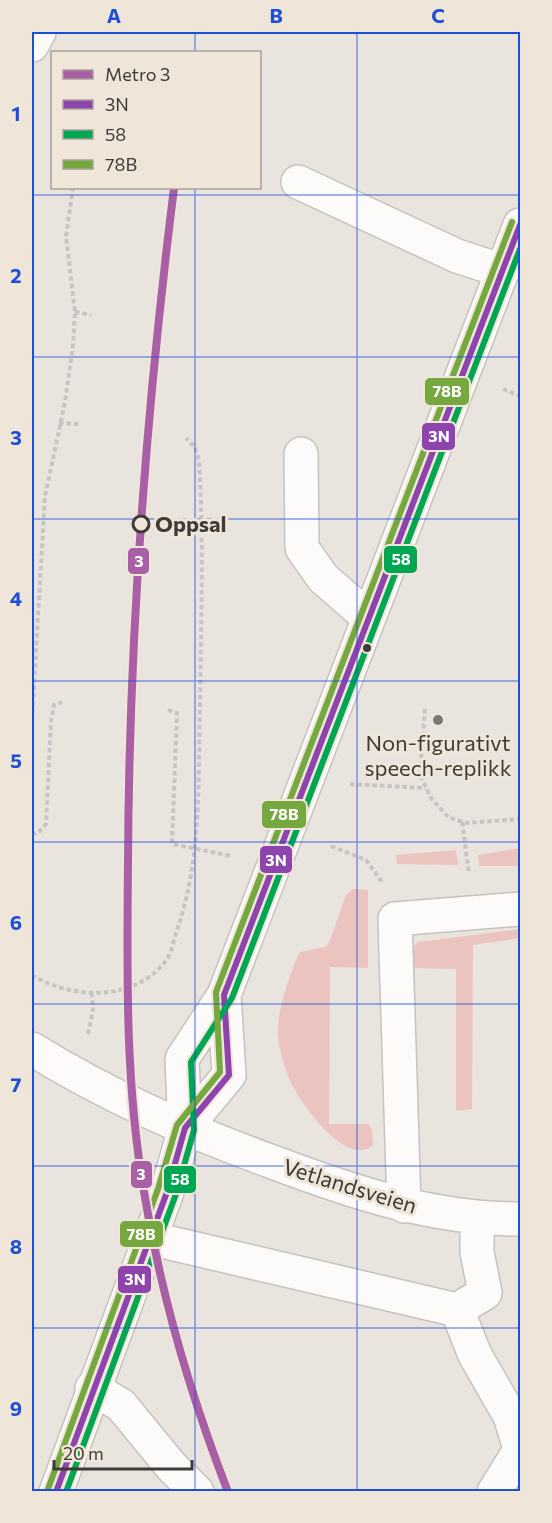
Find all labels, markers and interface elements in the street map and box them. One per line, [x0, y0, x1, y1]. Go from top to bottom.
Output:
text: A [107, 3, 121, 27]
text: B [269, 3, 283, 27]
text: C [431, 3, 445, 27]
legend [51, 51, 261, 189]
text: Metro 3 [105, 63, 170, 85]
text: 3N [105, 93, 129, 115]
text: 1 [11, 101, 21, 125]
text: 58 [105, 123, 126, 145]
text: 78B [105, 153, 137, 175]
text: 2 [10, 263, 22, 287]
line badge: 78B [424, 377, 470, 406]
text: 78B [432, 381, 462, 400]
line badge: 3N [421, 422, 456, 451]
text: 3 [10, 425, 22, 449]
text: 3N [428, 426, 450, 445]
place label: Oppsal [155, 510, 227, 537]
marker: Oppsal [132, 515, 150, 533]
line badge: 58 [383, 545, 418, 574]
line badge: 3 [127, 547, 150, 575]
text: 58 [391, 549, 411, 568]
text: 3 [134, 551, 144, 570]
text: 4 [10, 586, 22, 610]
unlabelled marker [361, 642, 373, 654]
marker: Non-figurativt speech-replikk [431, 713, 445, 727]
place label: Non-figurativt speech-replikk [364, 729, 512, 781]
text: 5 [10, 748, 22, 772]
line badge: 78B [261, 800, 307, 829]
text: 78B [269, 804, 299, 823]
line badge: 3N [259, 845, 293, 874]
text: 3N [265, 850, 287, 869]
text: 6 [10, 910, 22, 934]
text: 7 [11, 1072, 22, 1096]
street label: Vetlandsveien [280, 1152, 420, 1219]
line badge: 3 [130, 1160, 153, 1189]
text: 3 [136, 1164, 146, 1183]
line badge: 58 [163, 1165, 197, 1194]
text: 58 [170, 1169, 190, 1188]
line badge: 78B [119, 1220, 164, 1248]
text: 78B [126, 1224, 156, 1243]
text: 8 [10, 1234, 22, 1258]
line badge: 3N [117, 1265, 152, 1294]
text: 3N [124, 1269, 146, 1288]
text: 9 [10, 1396, 22, 1420]
scale bar [54, 1433, 192, 1471]
text: 20 m [63, 1442, 104, 1464]

